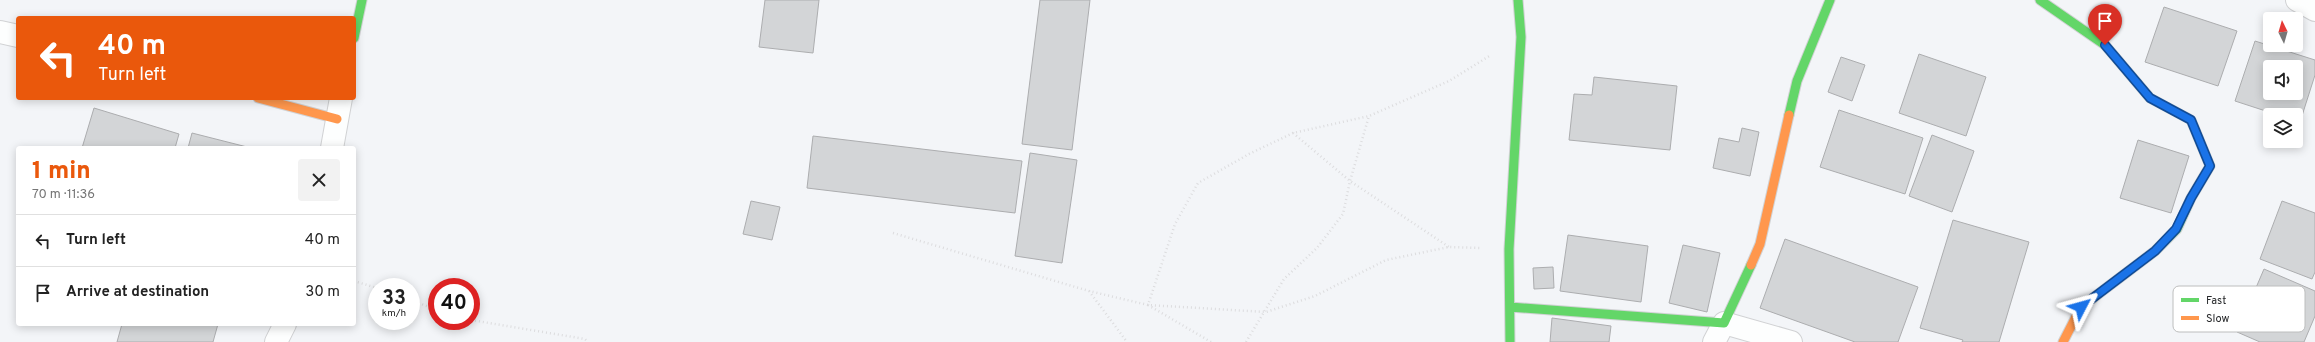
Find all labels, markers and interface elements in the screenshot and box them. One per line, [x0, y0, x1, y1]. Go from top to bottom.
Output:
pin [2088, 4, 2122, 45]
icon: arrive [2094, 10, 2116, 32]
north arrow [2263, 12, 2303, 52]
map controls [2263, 12, 2303, 148]
text: 40 m [98, 29, 166, 65]
icon: left [32, 32, 84, 84]
button: sound [2263, 60, 2303, 100]
text: Turn left [98, 64, 166, 87]
button: layers [2263, 108, 2303, 148]
text: 1 min [32, 157, 91, 187]
button: close [298, 159, 340, 201]
text: 70 m · 11:36 [32, 187, 95, 203]
icon: left [32, 230, 54, 252]
text: Turn left [66, 231, 126, 250]
text: 40 m [305, 231, 340, 250]
speed limit sign: 40 [428, 278, 480, 330]
icon: arrive [32, 282, 54, 304]
text: Arrive at destination [66, 283, 209, 302]
text: 30 m [305, 283, 340, 302]
text: 33 [382, 286, 406, 312]
position arrow [2060, 286, 2102, 328]
legend [2173, 286, 2305, 332]
text: Fast [2206, 294, 2226, 308]
text: km/h [382, 307, 406, 320]
text: Slow [2206, 312, 2229, 326]

